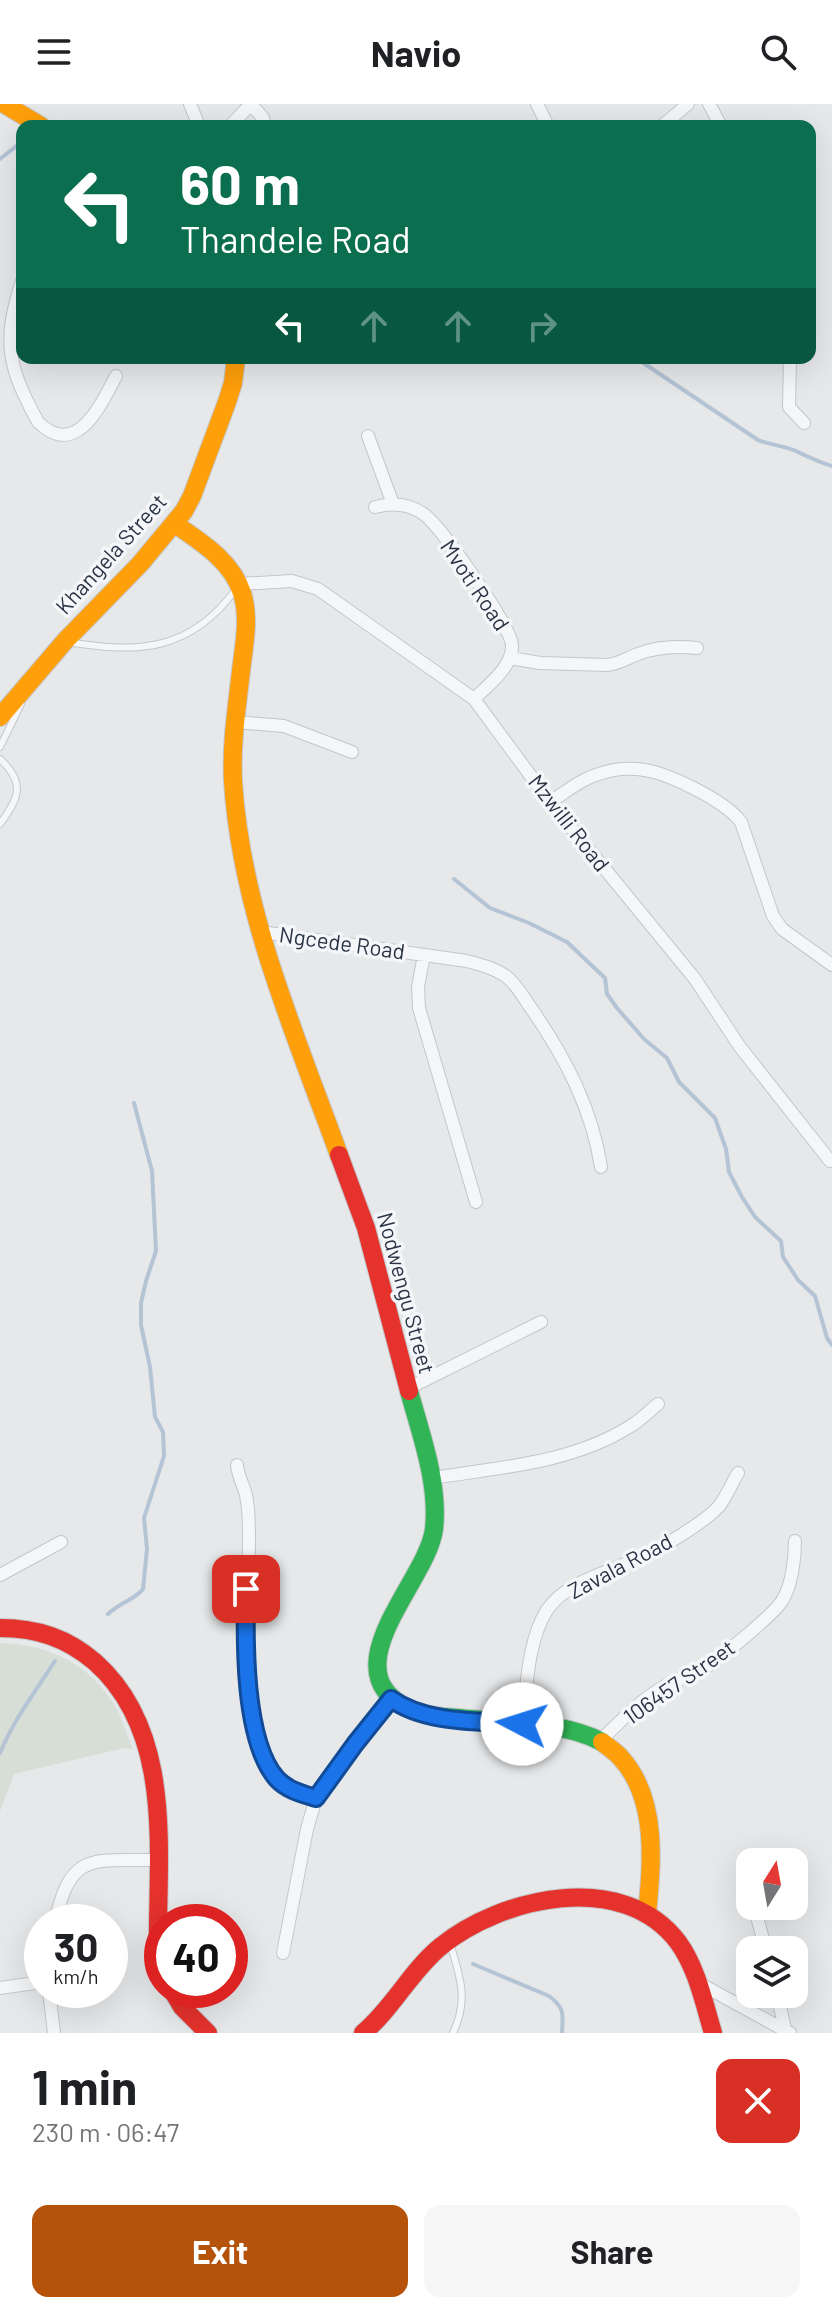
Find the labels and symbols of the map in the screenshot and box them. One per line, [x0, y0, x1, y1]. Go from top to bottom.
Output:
street label: Khangela Street [50, 488, 171, 619]
street label: Mvoti Road [436, 534, 516, 635]
street label: Mzwilli Road [524, 769, 616, 876]
street label: Ngcede Road [278, 920, 407, 964]
street label: Nodwengu Street [373, 1209, 441, 1376]
street label: Zavala Road [563, 1527, 676, 1603]
pin [212, 1555, 280, 1623]
street label: 106457 Street [618, 1633, 739, 1729]
position arrow [480, 1682, 564, 1766]
north arrow [736, 1848, 808, 1920]
speed limit sign: 40 [144, 1904, 248, 2008]

